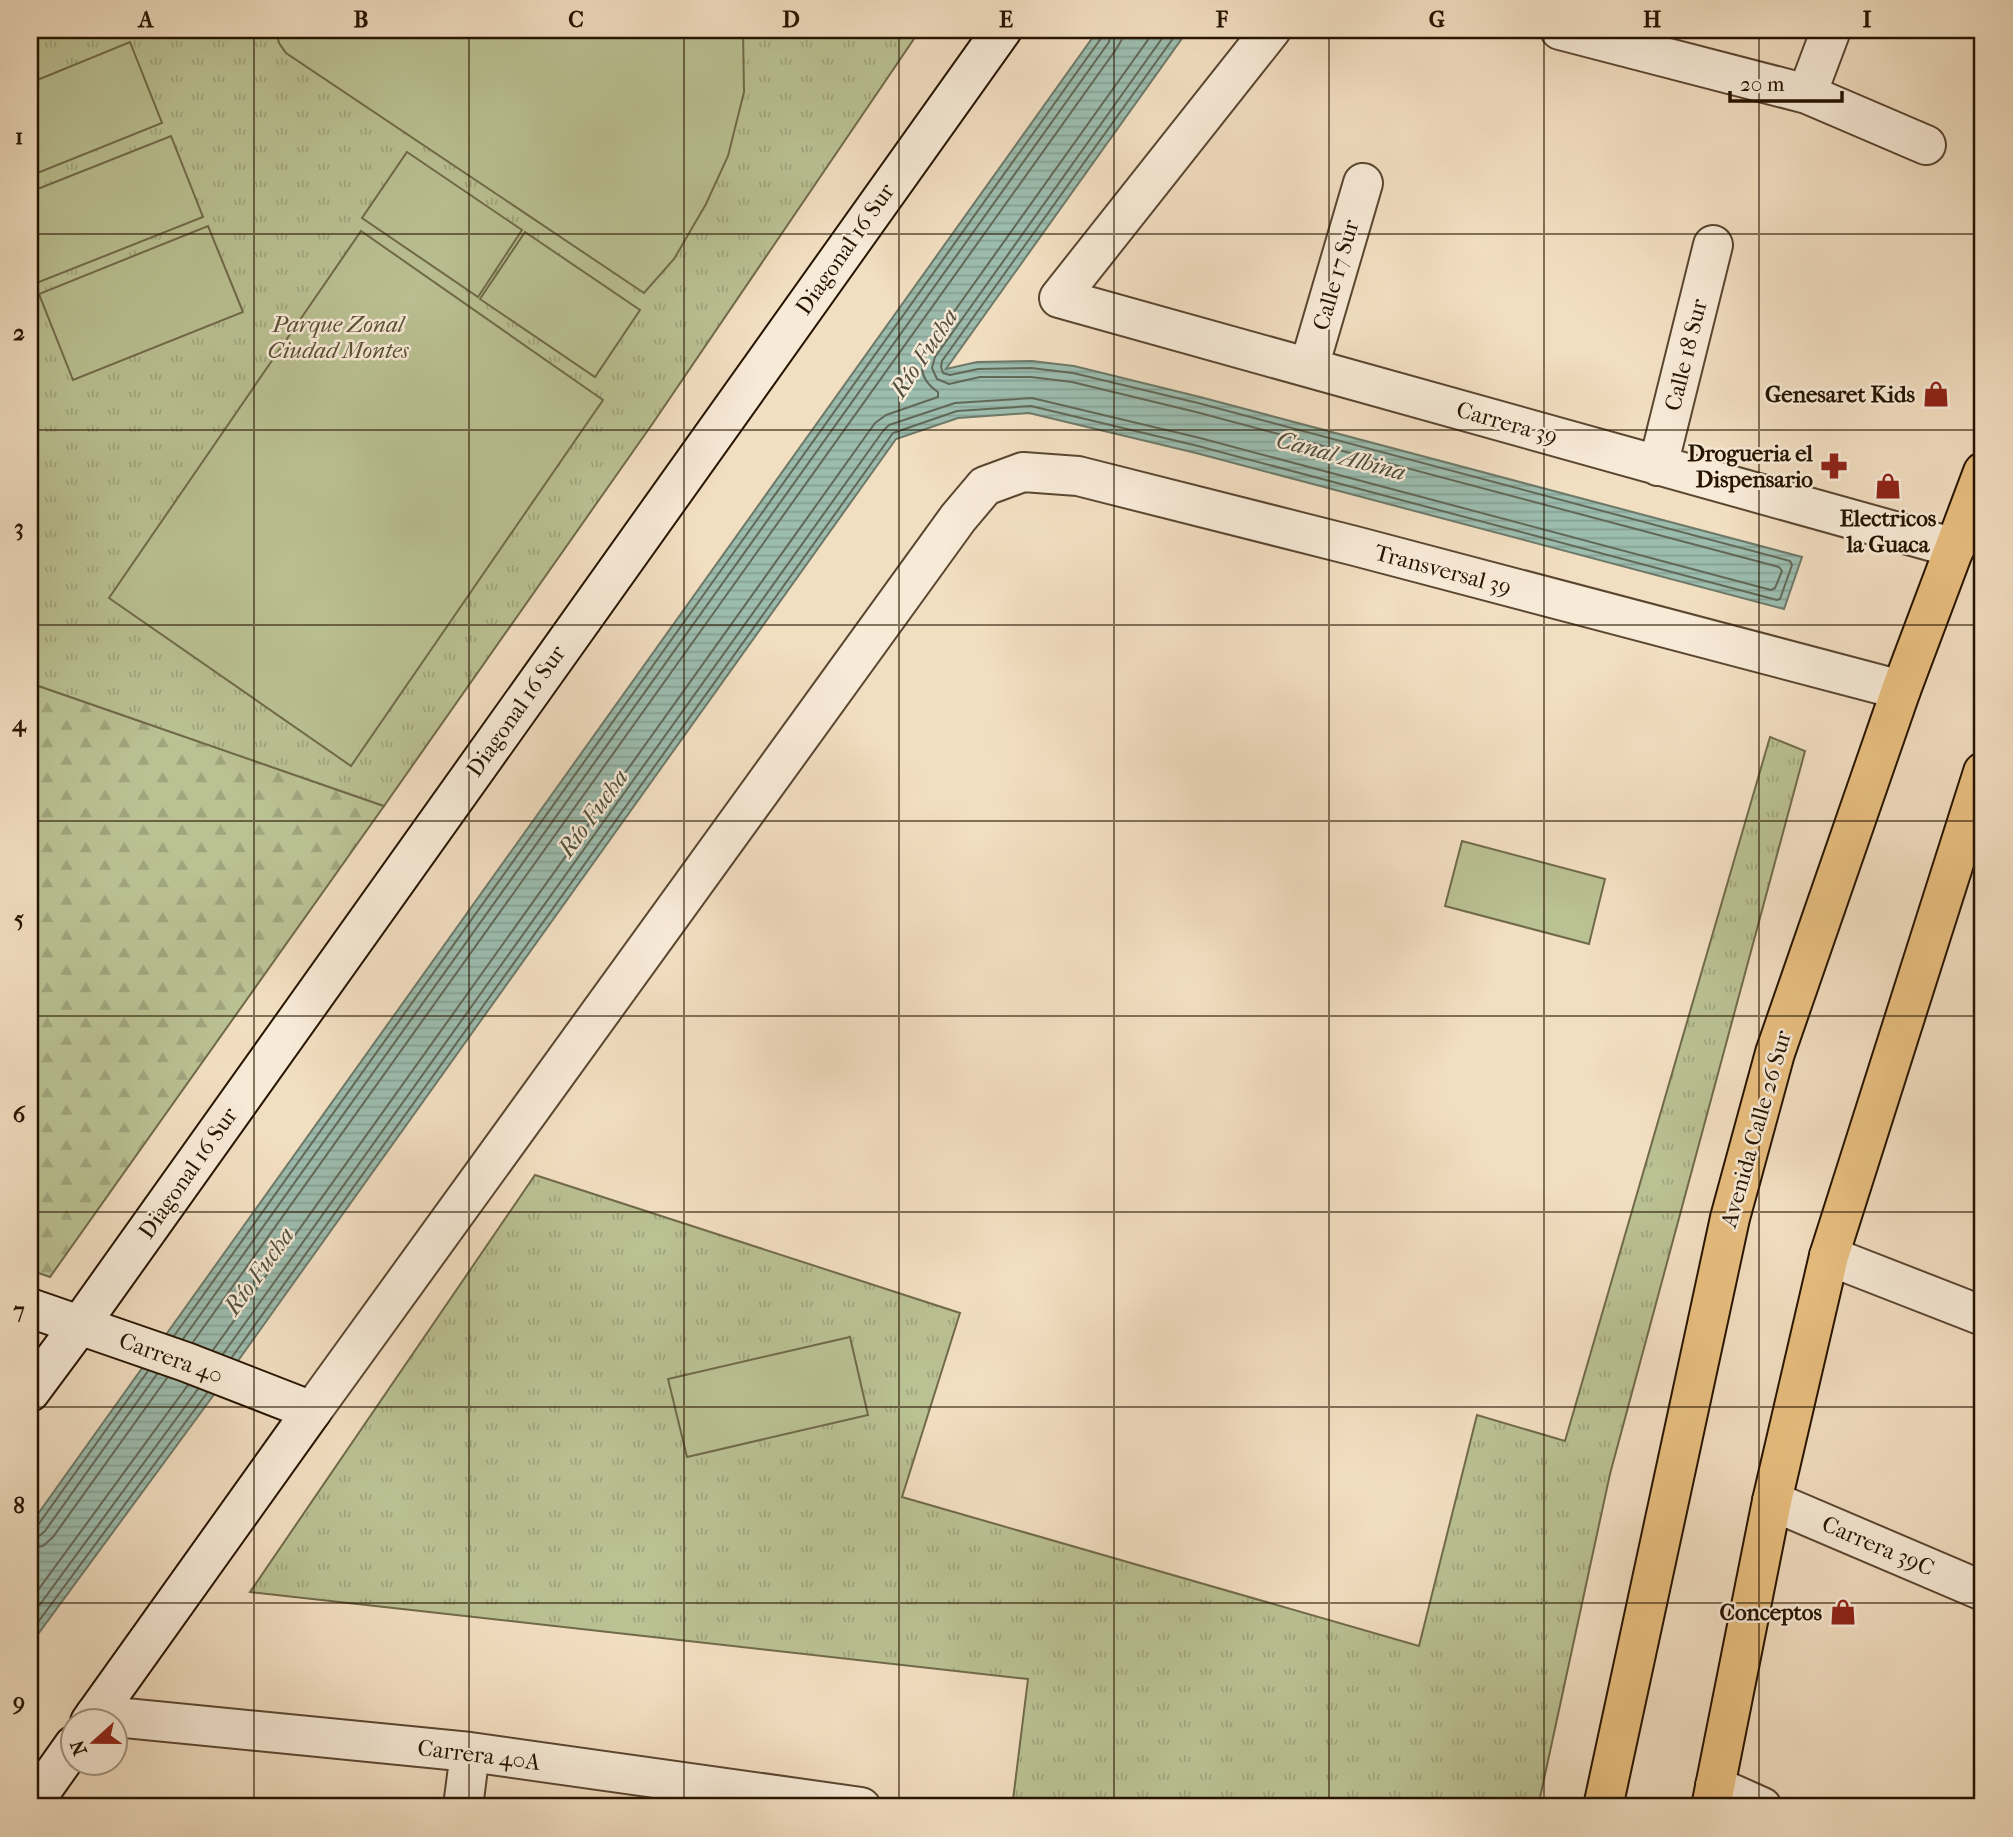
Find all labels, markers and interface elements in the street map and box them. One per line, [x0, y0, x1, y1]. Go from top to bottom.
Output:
text: A [137, 6, 155, 33]
text: B [354, 6, 369, 33]
text: C [568, 6, 584, 33]
text: D [782, 6, 800, 33]
text: E [999, 6, 1013, 33]
text: F [1215, 6, 1229, 33]
text: G [1429, 6, 1445, 33]
text: H [1643, 6, 1661, 33]
text: I [1863, 6, 1872, 33]
scale bar [1730, 60, 1842, 104]
text: 20 m [1740, 72, 1785, 96]
text: 1 [15, 123, 23, 150]
street label: Diagonal 16 Sur [790, 178, 900, 320]
street label: Calle 17 Sur [1307, 216, 1365, 333]
street label: Calle 18 Sur [1659, 296, 1713, 414]
water label: Río Fucha [883, 303, 964, 404]
park label: Parque Zonal Ciudad Montes [268, 311, 409, 364]
text: 2 [13, 319, 25, 346]
shop icon: Genesaret Kids [1921, 379, 1951, 409]
place label: Genesaret Kids [1765, 381, 1915, 408]
street label: Carrera 39 [1453, 396, 1561, 450]
water label: Canal Albina [1273, 425, 1409, 487]
place label: Drogueria el Dispensario [1687, 440, 1814, 493]
pharmacy icon: Drogueria el Dispensario [1819, 451, 1849, 481]
shop icon: Electricos la Guaca [1873, 471, 1903, 501]
place label: Electricos la Guaca [1840, 505, 1937, 558]
text: 3 [14, 514, 24, 541]
street label: Transversal 39 [1372, 539, 1514, 601]
street label: Diagonal 16 Sur [461, 640, 571, 782]
text: 4 [11, 710, 27, 737]
water label: Río Fucha [551, 764, 634, 864]
text: 5 [14, 905, 24, 932]
street label: Avenida Calle 26 Sur [1715, 1027, 1797, 1232]
text: 6 [13, 1101, 26, 1128]
street label: Diagonal 16 Sur [133, 1102, 243, 1244]
water label: Río Fucha [217, 1222, 300, 1322]
text: 7 [12, 1297, 25, 1324]
street label: Carrera 40 [115, 1327, 227, 1389]
text: 8 [13, 1492, 25, 1519]
street label: Carrera 39C [1818, 1510, 1938, 1582]
shop icon: Conceptos [1828, 1597, 1858, 1627]
place label: Conceptos [1719, 1599, 1823, 1626]
text: 9 [12, 1688, 25, 1715]
north arrow [60, 1708, 130, 1778]
street label: Carrera 40A [416, 1734, 543, 1776]
text: N [66, 1737, 92, 1758]

